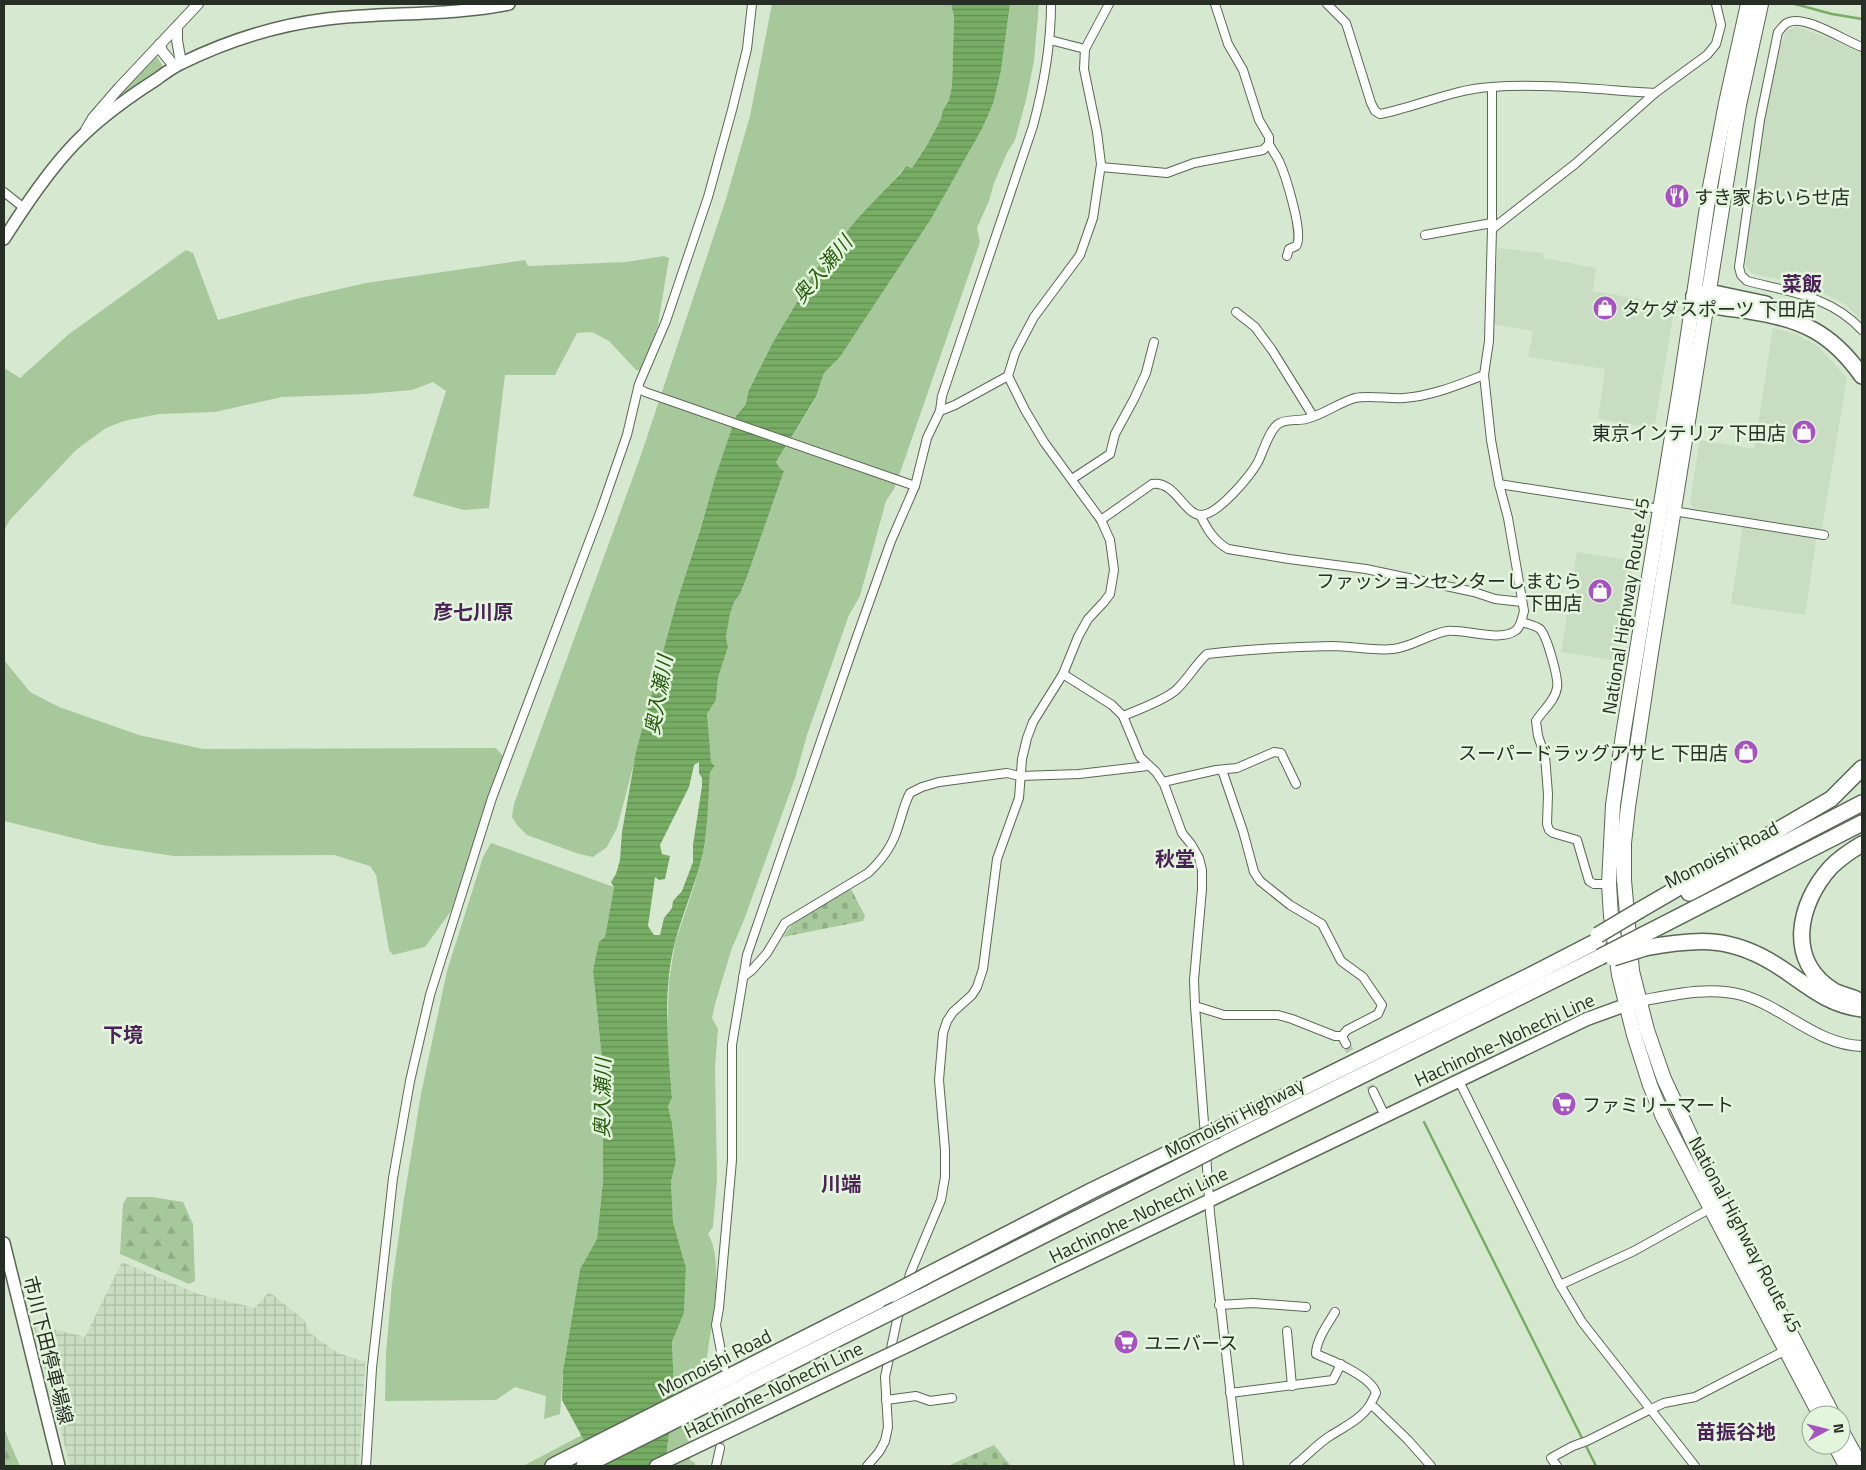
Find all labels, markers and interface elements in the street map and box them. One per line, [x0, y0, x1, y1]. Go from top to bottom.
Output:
place label: すき家 おいらせ店 [1694, 182, 1850, 211]
restaurant icon: すき家 おいらせ店 [1664, 183, 1690, 209]
water label: 奥入瀬川 [784, 227, 861, 310]
district label: 菜飯 [1782, 268, 1822, 299]
place label: タケダスポーツ 下田店 [1622, 294, 1816, 323]
shop icon: タケダスポーツ 下田店 [1592, 295, 1618, 321]
place label: 東京インテリア 下田店 [1592, 418, 1786, 447]
shop icon: 東京インテリア 下田店 [1791, 419, 1817, 445]
street label: National Highway Route 45 [1594, 496, 1656, 716]
place label: ファッションセンターしまむら 下田店 [1316, 566, 1582, 617]
shop icon: ファッションセンターしまむら 下田店 [1587, 578, 1613, 604]
district label: 彦七川原 [433, 596, 513, 627]
water label: 奥入瀬川 [636, 651, 681, 737]
place label: スーパードラッグアサヒ 下田店 [1458, 738, 1728, 767]
shop icon: スーパードラッグアサヒ 下田店 [1733, 739, 1759, 765]
street label: Momoishi Road [1659, 813, 1783, 895]
district label: 秋堂 [1155, 843, 1195, 874]
street label: Hachinohe-Nohechi Line [1409, 984, 1599, 1094]
district label: 下境 [103, 1019, 143, 1050]
water label: 奥入瀬川 [586, 1056, 618, 1138]
street label: Momoishi Highway [1159, 1069, 1309, 1165]
place label: ファミリーマート [1582, 1090, 1734, 1119]
supermarket icon: ファミリーマート [1551, 1091, 1577, 1117]
street label: National Highway Route 45 [1682, 1131, 1810, 1337]
street label: Hachinohe-Nohechi Line [1044, 1158, 1232, 1270]
district label: 川端 [821, 1168, 861, 1199]
street label: 市川下田停車場線 [17, 1273, 81, 1427]
street label: Momoishi Road [652, 1321, 776, 1403]
place label: ユニバース [1144, 1328, 1238, 1357]
supermarket icon: ユニバース [1113, 1329, 1139, 1355]
street label: Hachinohe-Nohechi Line [679, 1333, 867, 1445]
north arrow [1801, 1405, 1851, 1455]
district label: 苗振谷地 [1696, 1416, 1776, 1447]
text: N [1828, 1422, 1850, 1434]

